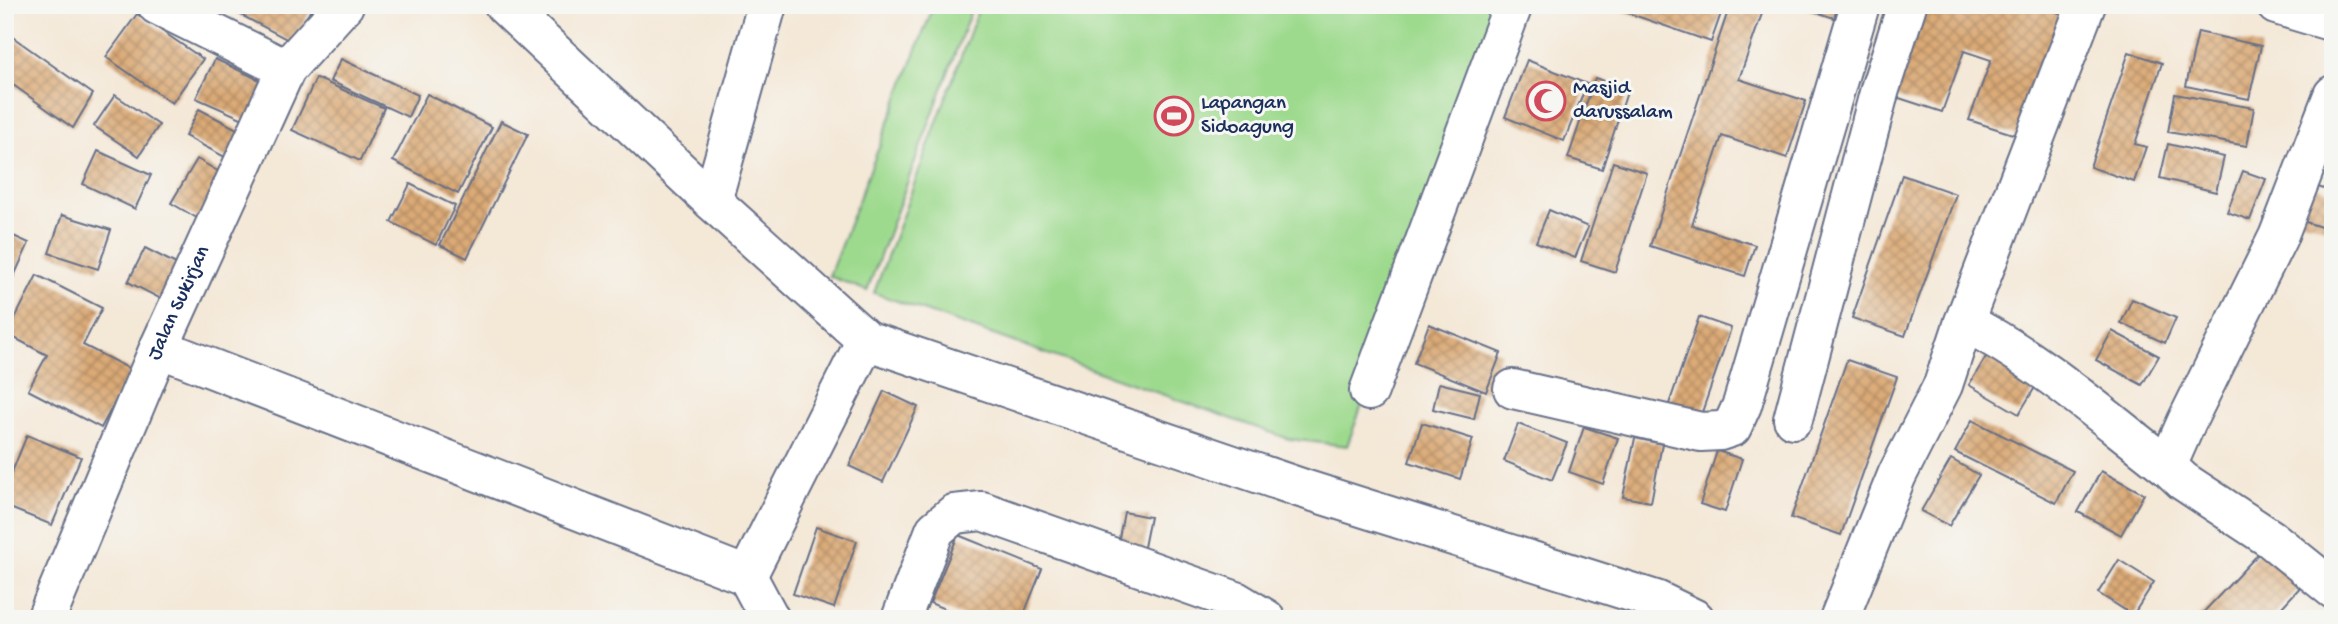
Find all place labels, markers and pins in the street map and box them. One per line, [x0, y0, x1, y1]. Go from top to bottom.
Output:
place label: Masjid darussalam [1573, 77, 1673, 126]
mosque icon: Masjid darussalam [1525, 80, 1567, 122]
place label: Lapangan Sidoagung [1201, 92, 1294, 141]
sports icon: Lapangan Sidoagung [1153, 95, 1195, 137]

